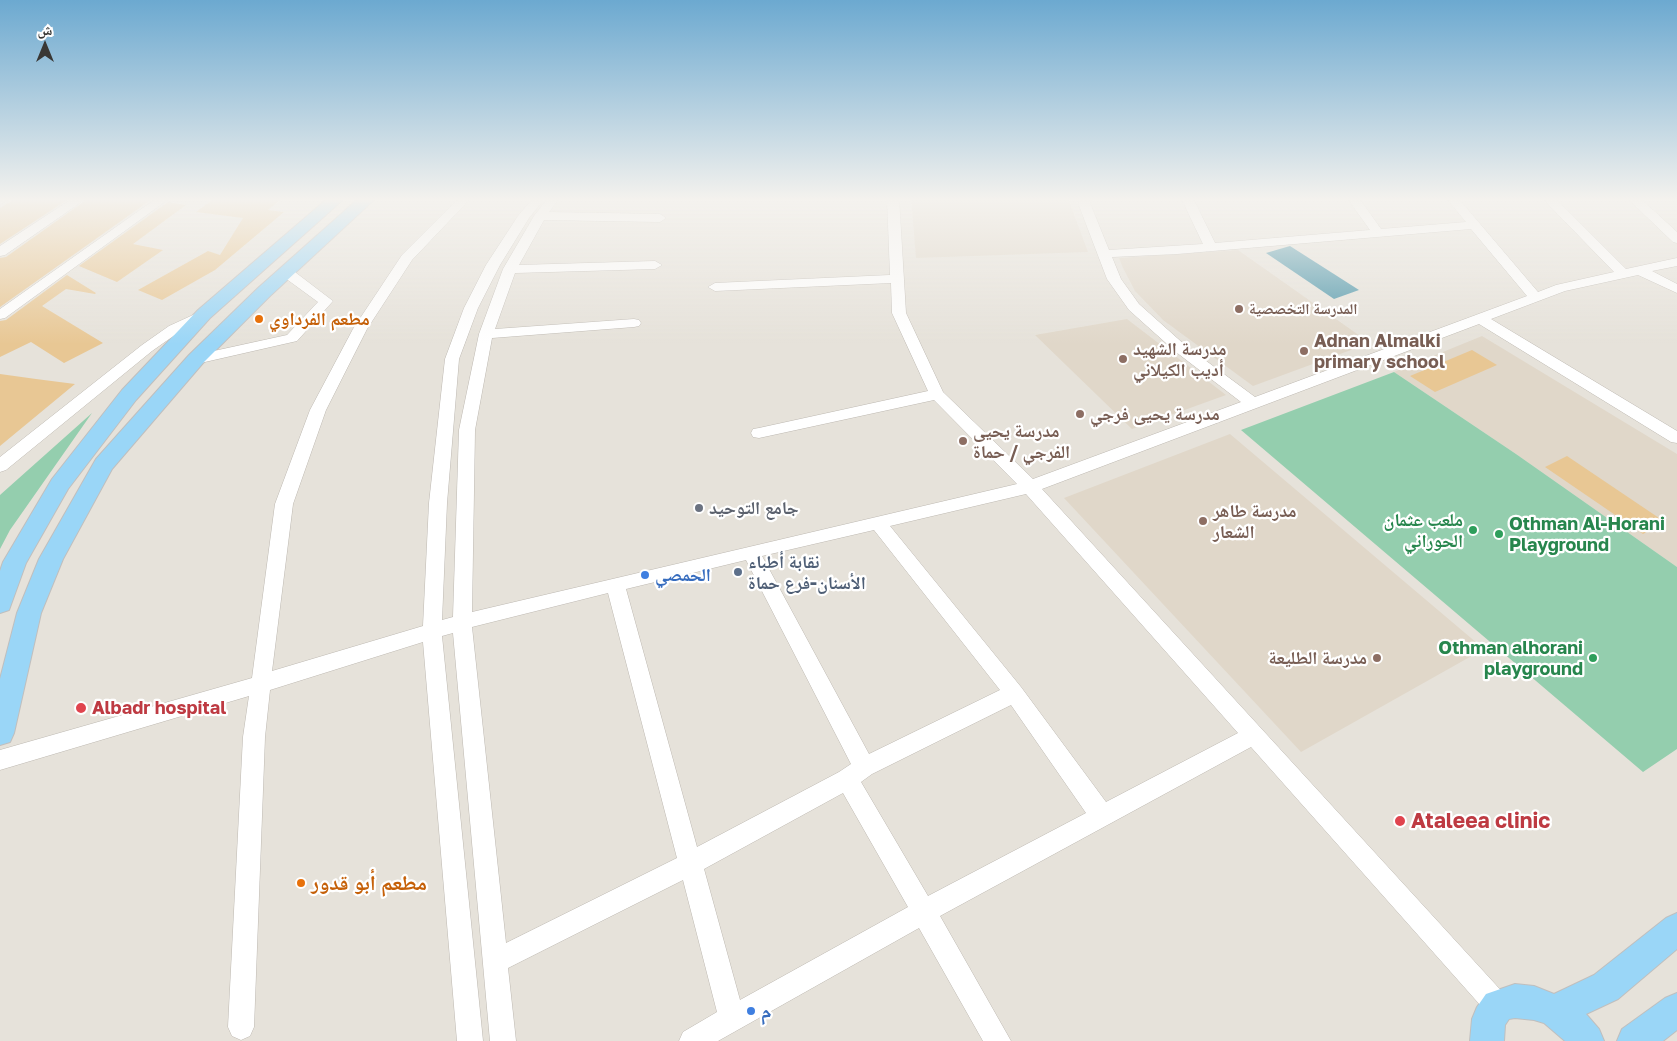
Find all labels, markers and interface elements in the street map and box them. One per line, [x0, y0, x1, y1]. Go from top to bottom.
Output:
north arrow [20, 20, 70, 70]
text: ش [38, 21, 52, 38]
place label: المدرسة التخصصية [1249, 300, 1357, 318]
marker: المدرسة التخصصية [1233, 303, 1245, 315]
place label: مطعم الفرداوي [269, 308, 370, 330]
marker: مطعم الفرداوي [253, 313, 265, 325]
place label: Adnan Almalki primary school [1314, 330, 1445, 372]
place label: مدرسة الشهيد أديب الكيلاني [1133, 338, 1226, 380]
marker: Adnan Almalki primary school [1298, 345, 1310, 357]
marker: مدرسة الشهيد أديب الكيلاني [1117, 353, 1129, 365]
place label: مدرسة يحيى فرجي [1090, 403, 1220, 425]
marker: مدرسة يحيى فرجي [1074, 408, 1086, 420]
place label: مدرسة يحيى الفرجي / حماة [973, 420, 1070, 462]
marker: مدرسة يحيى الفرجي / حماة [957, 435, 969, 447]
place label: جامع التوحيد [709, 497, 799, 519]
place label: مدرسة طاهر الشعار [1213, 500, 1297, 542]
marker: جامع التوحيد [693, 502, 705, 514]
place label: ملعب عثمان الحوراني [1384, 509, 1463, 552]
place label: Othman Al-Horani Playground [1509, 513, 1665, 556]
marker: مدرسة طاهر الشعار [1197, 515, 1209, 527]
marker: ملعب عثمان الحوراني [1467, 524, 1479, 536]
marker: Othman Al-Horani Playground [1493, 528, 1505, 540]
place label: نقابة أطباء الأسنان-فرع حماة [748, 551, 866, 594]
place label: الحمصي [655, 564, 711, 586]
marker: نقابة أطباء الأسنان-فرع حماة [732, 566, 744, 578]
marker: الحمصي [639, 569, 651, 581]
place label: Othman alhorani playground [1438, 637, 1583, 680]
place label: مدرسة الطليعة [1268, 647, 1367, 669]
marker: مدرسة الطليعة [1371, 652, 1383, 664]
marker: Othman alhorani playground [1587, 652, 1599, 664]
place label: Albadr hospital [92, 697, 226, 719]
marker: Albadr hospital [74, 701, 88, 715]
place label: Ataleea clinic [1411, 808, 1550, 834]
marker: Ataleea clinic [1393, 814, 1407, 828]
place label: مطعم أبو قدور [311, 870, 427, 896]
marker: مطعم أبو قدور [295, 877, 307, 889]
place label: م [761, 998, 772, 1024]
marker: م [745, 1005, 757, 1017]

